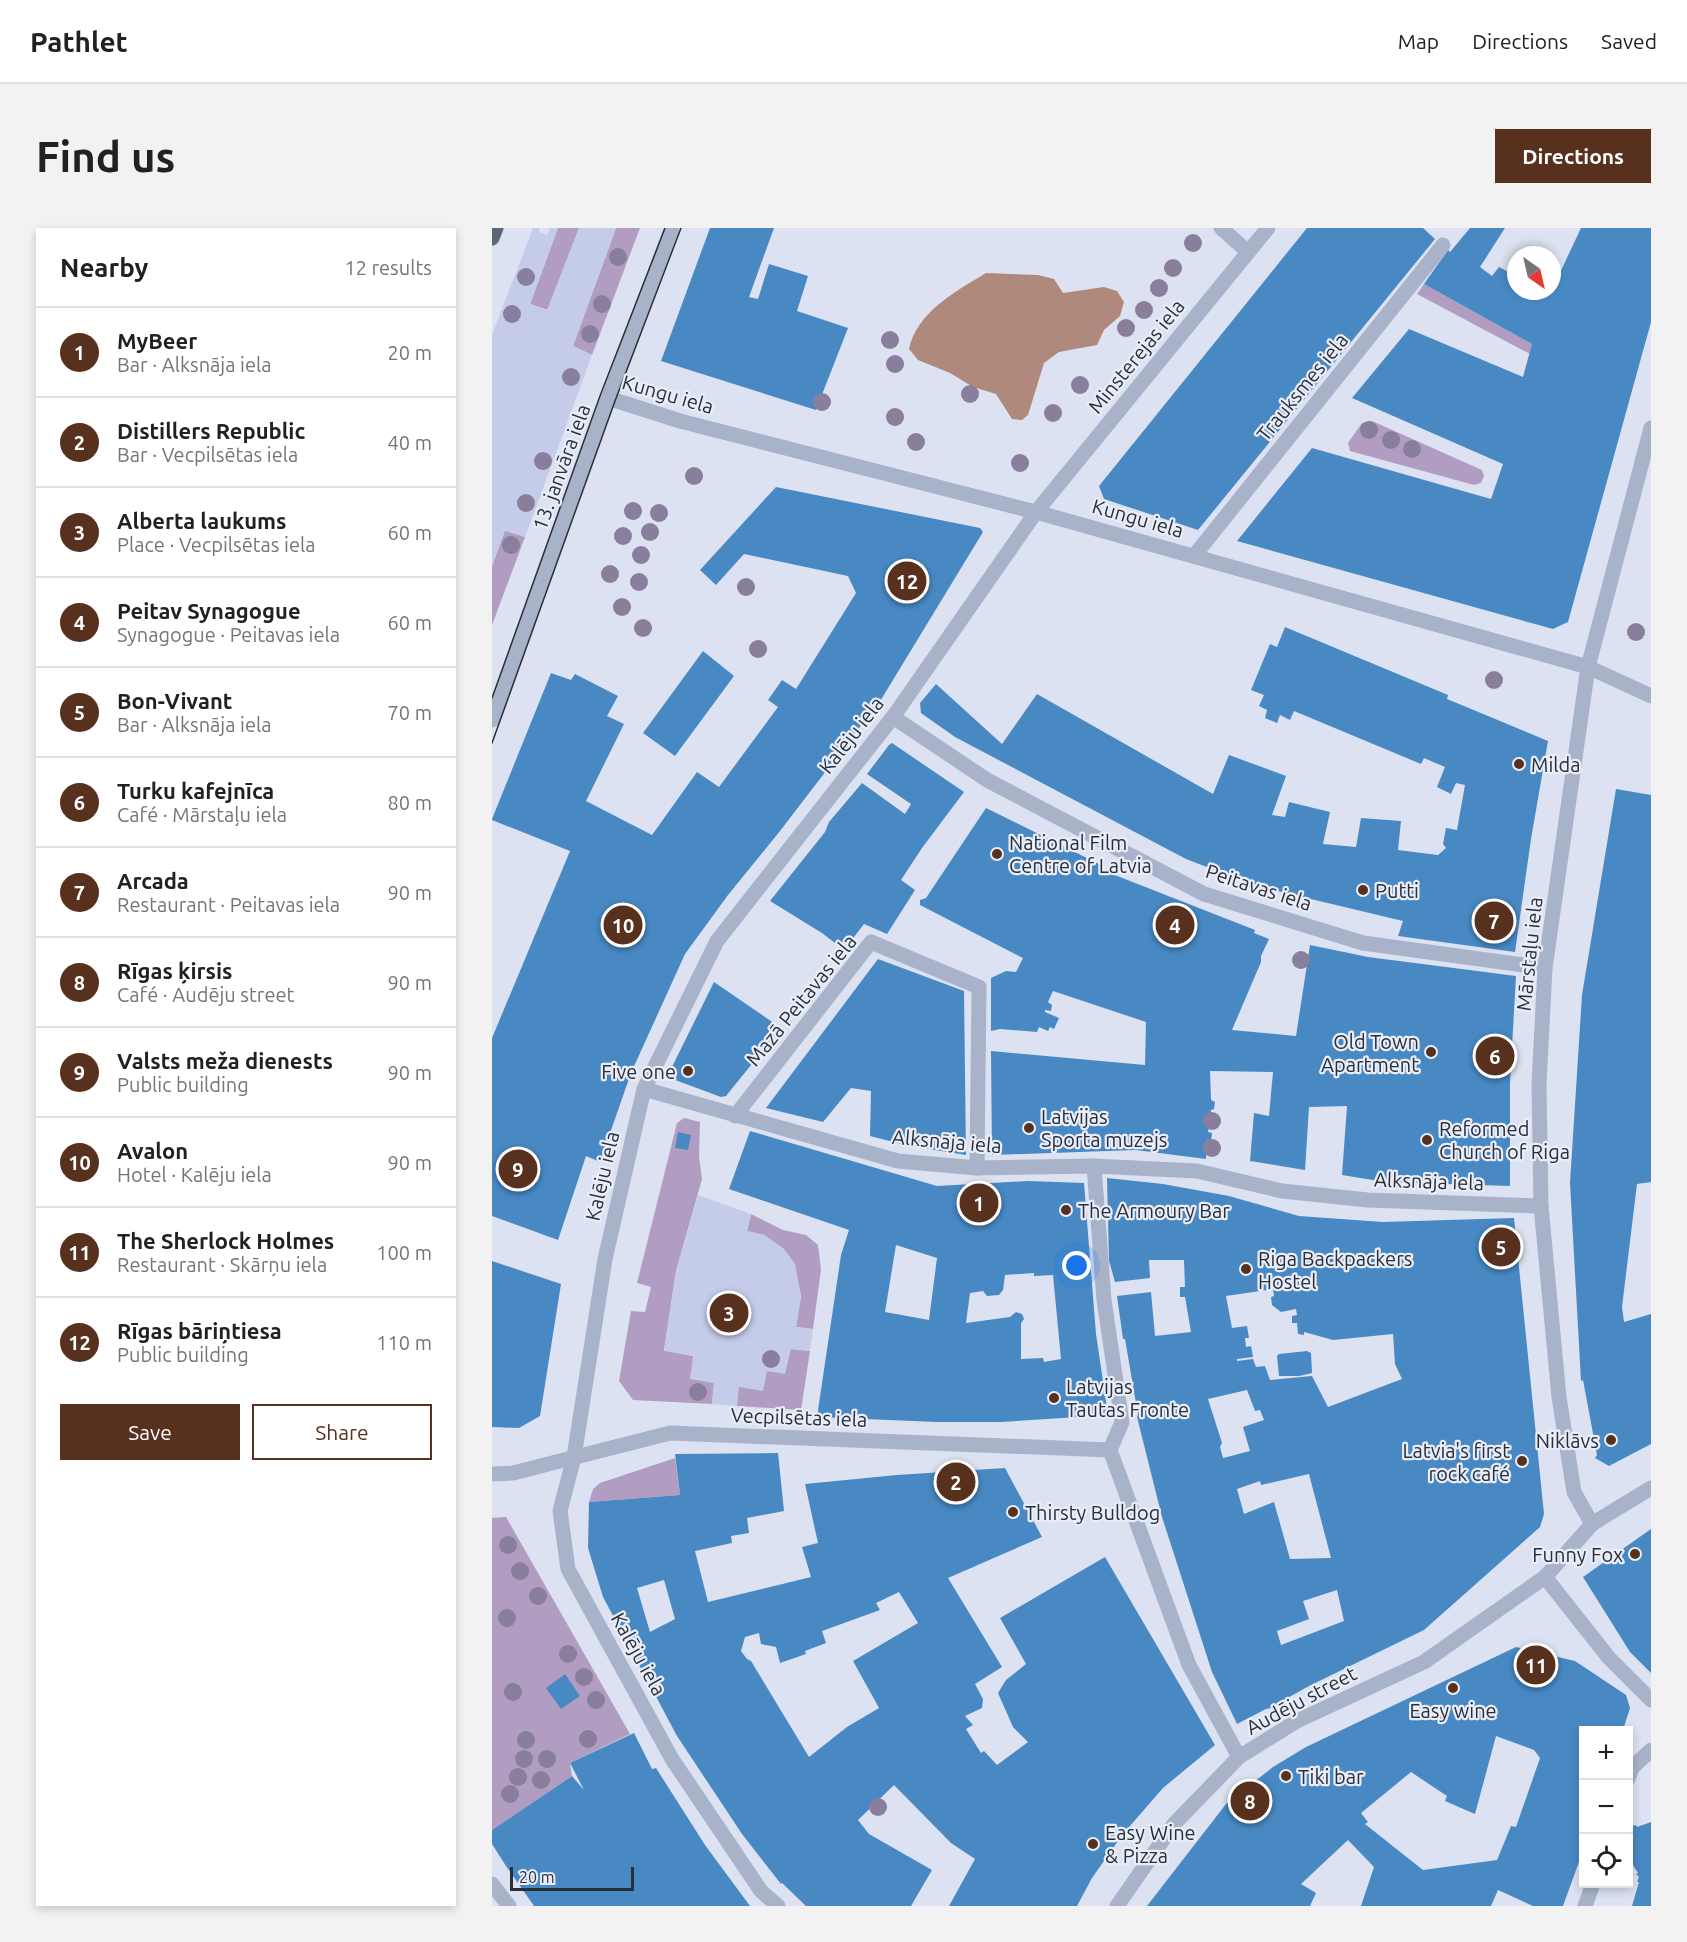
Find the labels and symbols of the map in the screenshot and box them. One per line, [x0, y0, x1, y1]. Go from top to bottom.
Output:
north arrow [1507, 246, 1561, 300]
street label: Minsterejas iela [1083, 294, 1189, 418]
street label: Trauksmes iela [1252, 329, 1352, 445]
street label: Kungu iela [620, 370, 716, 418]
street label: 13. janvāra iela [528, 401, 594, 533]
street label: Kungu iela [1090, 494, 1186, 542]
pin: 12 [888, 558, 926, 604]
street label: Kalēju iela [814, 692, 888, 778]
place label: Milda [1531, 753, 1580, 776]
marker: Milda [1512, 757, 1526, 771]
place label: National Film Centre of Latvia [1009, 831, 1152, 877]
marker: National Film Centre of Latvia [990, 847, 1004, 861]
street label: Peitavas iela [1203, 859, 1315, 915]
place label: Putti [1375, 879, 1419, 902]
marker: Putti [1356, 883, 1370, 897]
street label: Mārstaļu iela [1512, 896, 1546, 1012]
pin: 7 [1474, 898, 1514, 944]
pin: 10 [604, 902, 642, 948]
pin: 4 [1156, 902, 1194, 948]
street label: Mazā Peitavas iela [741, 930, 861, 1070]
place label: Old Town Apartment [1321, 1030, 1419, 1076]
pin: 6 [1476, 1034, 1514, 1078]
marker: Old Town Apartment [1424, 1045, 1438, 1059]
place label: Five one [601, 1060, 676, 1083]
marker: Five one [681, 1064, 695, 1078]
place label: Latvijas Sporta muzejs [1041, 1105, 1167, 1151]
place label: Reformed Church of Riga [1439, 1117, 1570, 1163]
marker: Latvijas Sporta muzejs [1022, 1121, 1036, 1135]
street label: Alksnāja iela [891, 1125, 1003, 1157]
street label: Kalēju iela [581, 1129, 623, 1223]
marker: Reformed Church of Riga [1420, 1133, 1434, 1147]
pin: 9 [498, 1146, 538, 1192]
street label: Alksnāja iela [1374, 1168, 1484, 1194]
pin: 1 [960, 1180, 998, 1226]
place label: The Armoury Bar [1078, 1199, 1230, 1222]
marker: The Armoury Bar [1059, 1203, 1073, 1217]
pin: 5 [1482, 1224, 1520, 1270]
place label: Riga Backpackers Hostel [1258, 1247, 1412, 1293]
your location [1062, 1251, 1091, 1280]
marker: Riga Backpackers Hostel [1239, 1262, 1253, 1276]
pin: 3 [710, 1290, 748, 1336]
place label: Latvijas Tautas Fronte [1066, 1375, 1189, 1421]
marker: Latvijas Tautas Fronte [1047, 1391, 1061, 1405]
street label: Vecpilsētas iela [730, 1403, 868, 1431]
place label: Niklāvs [1536, 1429, 1599, 1452]
marker: Niklāvs [1604, 1433, 1618, 1447]
place label: Latvia's first rock café [1402, 1439, 1510, 1485]
marker: Latvia's first rock café [1515, 1454, 1529, 1468]
pin: 2 [936, 1460, 976, 1504]
place label: Thirsty Bulldog [1025, 1501, 1160, 1524]
marker: Thirsty Bulldog [1006, 1505, 1020, 1519]
place label: Funny Fox [1532, 1543, 1623, 1566]
marker: Funny Fox [1628, 1547, 1642, 1561]
street label: Kalēju iela [607, 1609, 671, 1699]
pin: 11 [1516, 1642, 1556, 1688]
street label: Audēju street [1242, 1661, 1360, 1739]
marker: Easy wine [1446, 1681, 1460, 1695]
place label: Easy wine [1409, 1699, 1497, 1722]
place label: Tiki bar [1298, 1765, 1364, 1788]
marker: Tiki bar [1279, 1769, 1293, 1783]
pin: 8 [1230, 1778, 1269, 1824]
place label: Easy Wine & Pizza [1105, 1821, 1196, 1867]
marker: Easy Wine & Pizza [1086, 1837, 1100, 1851]
scale bar [510, 1864, 634, 1892]

